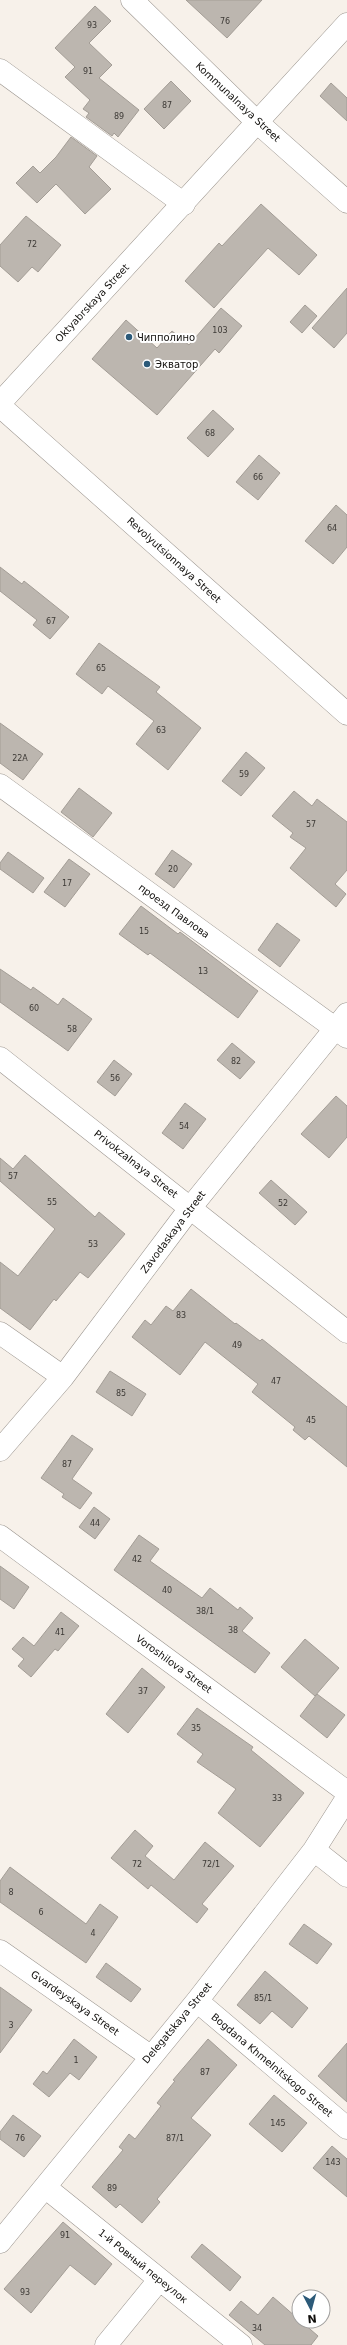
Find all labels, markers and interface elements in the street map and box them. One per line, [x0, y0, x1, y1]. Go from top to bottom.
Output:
house number: 76 [220, 17, 230, 26]
house number: 93 [87, 21, 97, 30]
street label: Kommunalnaya Street [194, 60, 283, 144]
house number: 91 [83, 67, 93, 76]
house number: 87 [162, 101, 172, 110]
house number: 89 [114, 112, 124, 121]
house number: 72 [27, 240, 37, 249]
street label: Oktyabrskaya Street [53, 262, 131, 344]
house number: 103 [212, 326, 228, 335]
marker: Чипполино [124, 332, 134, 342]
place label: Чипполино [137, 332, 195, 343]
marker: Экватор [142, 359, 152, 369]
place label: Экватор [155, 359, 198, 370]
house number: 68 [205, 429, 215, 438]
house number: 66 [253, 473, 263, 482]
street label: Revolyutsionnaya Street [125, 515, 223, 605]
house number: 64 [327, 524, 337, 533]
house number: 67 [46, 617, 56, 626]
house number: 65 [96, 664, 106, 673]
house number: 63 [156, 726, 166, 735]
house number: 22А [12, 754, 28, 763]
house number: 59 [239, 770, 249, 779]
house number: 57 [306, 820, 316, 829]
house number: 20 [168, 865, 178, 874]
house number: 17 [62, 879, 72, 888]
street label: проезд Павлова [137, 882, 211, 940]
house number: 15 [139, 927, 149, 936]
house number: 13 [198, 967, 208, 976]
house number: 60 [29, 1004, 39, 1013]
house number: 58 [67, 1025, 77, 1034]
house number: 82 [231, 1057, 241, 1066]
house number: 56 [110, 1074, 120, 1083]
house number: 54 [179, 1122, 189, 1131]
street label: Privokzalnaya Street [92, 1128, 180, 1200]
house number: 57 [8, 1172, 18, 1181]
street label: Zavodaskaya Street [138, 1189, 208, 1275]
house number: 55 [47, 1198, 57, 1207]
house number: 52 [278, 1199, 288, 1208]
house number: 53 [88, 1240, 98, 1249]
house number: 83 [176, 1311, 186, 1320]
house number: 49 [232, 1341, 242, 1350]
house number: 47 [271, 1377, 281, 1386]
house number: 85 [116, 1389, 126, 1398]
house number: 45 [306, 1416, 316, 1425]
house number: 87 [62, 1460, 72, 1469]
house number: 44 [90, 1519, 100, 1528]
house number: 42 [132, 1555, 142, 1564]
house number: 40 [162, 1586, 172, 1595]
house number: 38/1 [196, 1607, 214, 1616]
house number: 38 [228, 1626, 238, 1635]
house number: 41 [55, 1628, 65, 1637]
street label: Voroshilova Street [134, 1633, 214, 1695]
house number: 37 [138, 1687, 148, 1696]
house number: 35 [191, 1724, 201, 1733]
house number: 33 [272, 1794, 282, 1803]
house number: 72 [132, 1860, 142, 1869]
house number: 72/1 [202, 1860, 220, 1869]
house number: 8 [8, 1888, 14, 1897]
house number: 6 [38, 1908, 44, 1917]
house number: 4 [90, 1929, 96, 1938]
street label: Gvardeyskaya Street [29, 1968, 121, 2038]
street label: Delegatskaya Street [140, 1980, 214, 2066]
house number: 85/1 [254, 1994, 272, 2003]
street label: Bogdana Khmelnitskogo Street [209, 2011, 335, 2119]
house number: 3 [8, 2021, 14, 2030]
house number: 1 [73, 2056, 79, 2065]
house number: 87 [200, 2068, 210, 2077]
house number: 145 [270, 2119, 286, 2128]
house number: 76 [15, 2134, 25, 2143]
house number: 87/1 [166, 2134, 184, 2143]
house number: 143 [325, 2158, 341, 2167]
house number: 89 [107, 2184, 117, 2193]
street label: 1-й Ровный переулок [96, 2227, 190, 2305]
house number: 91 [60, 2231, 70, 2240]
house number: 93 [20, 2288, 30, 2297]
north arrow [291, 2289, 331, 2329]
text: N [307, 2312, 317, 2325]
house number: 34 [252, 2324, 262, 2333]

